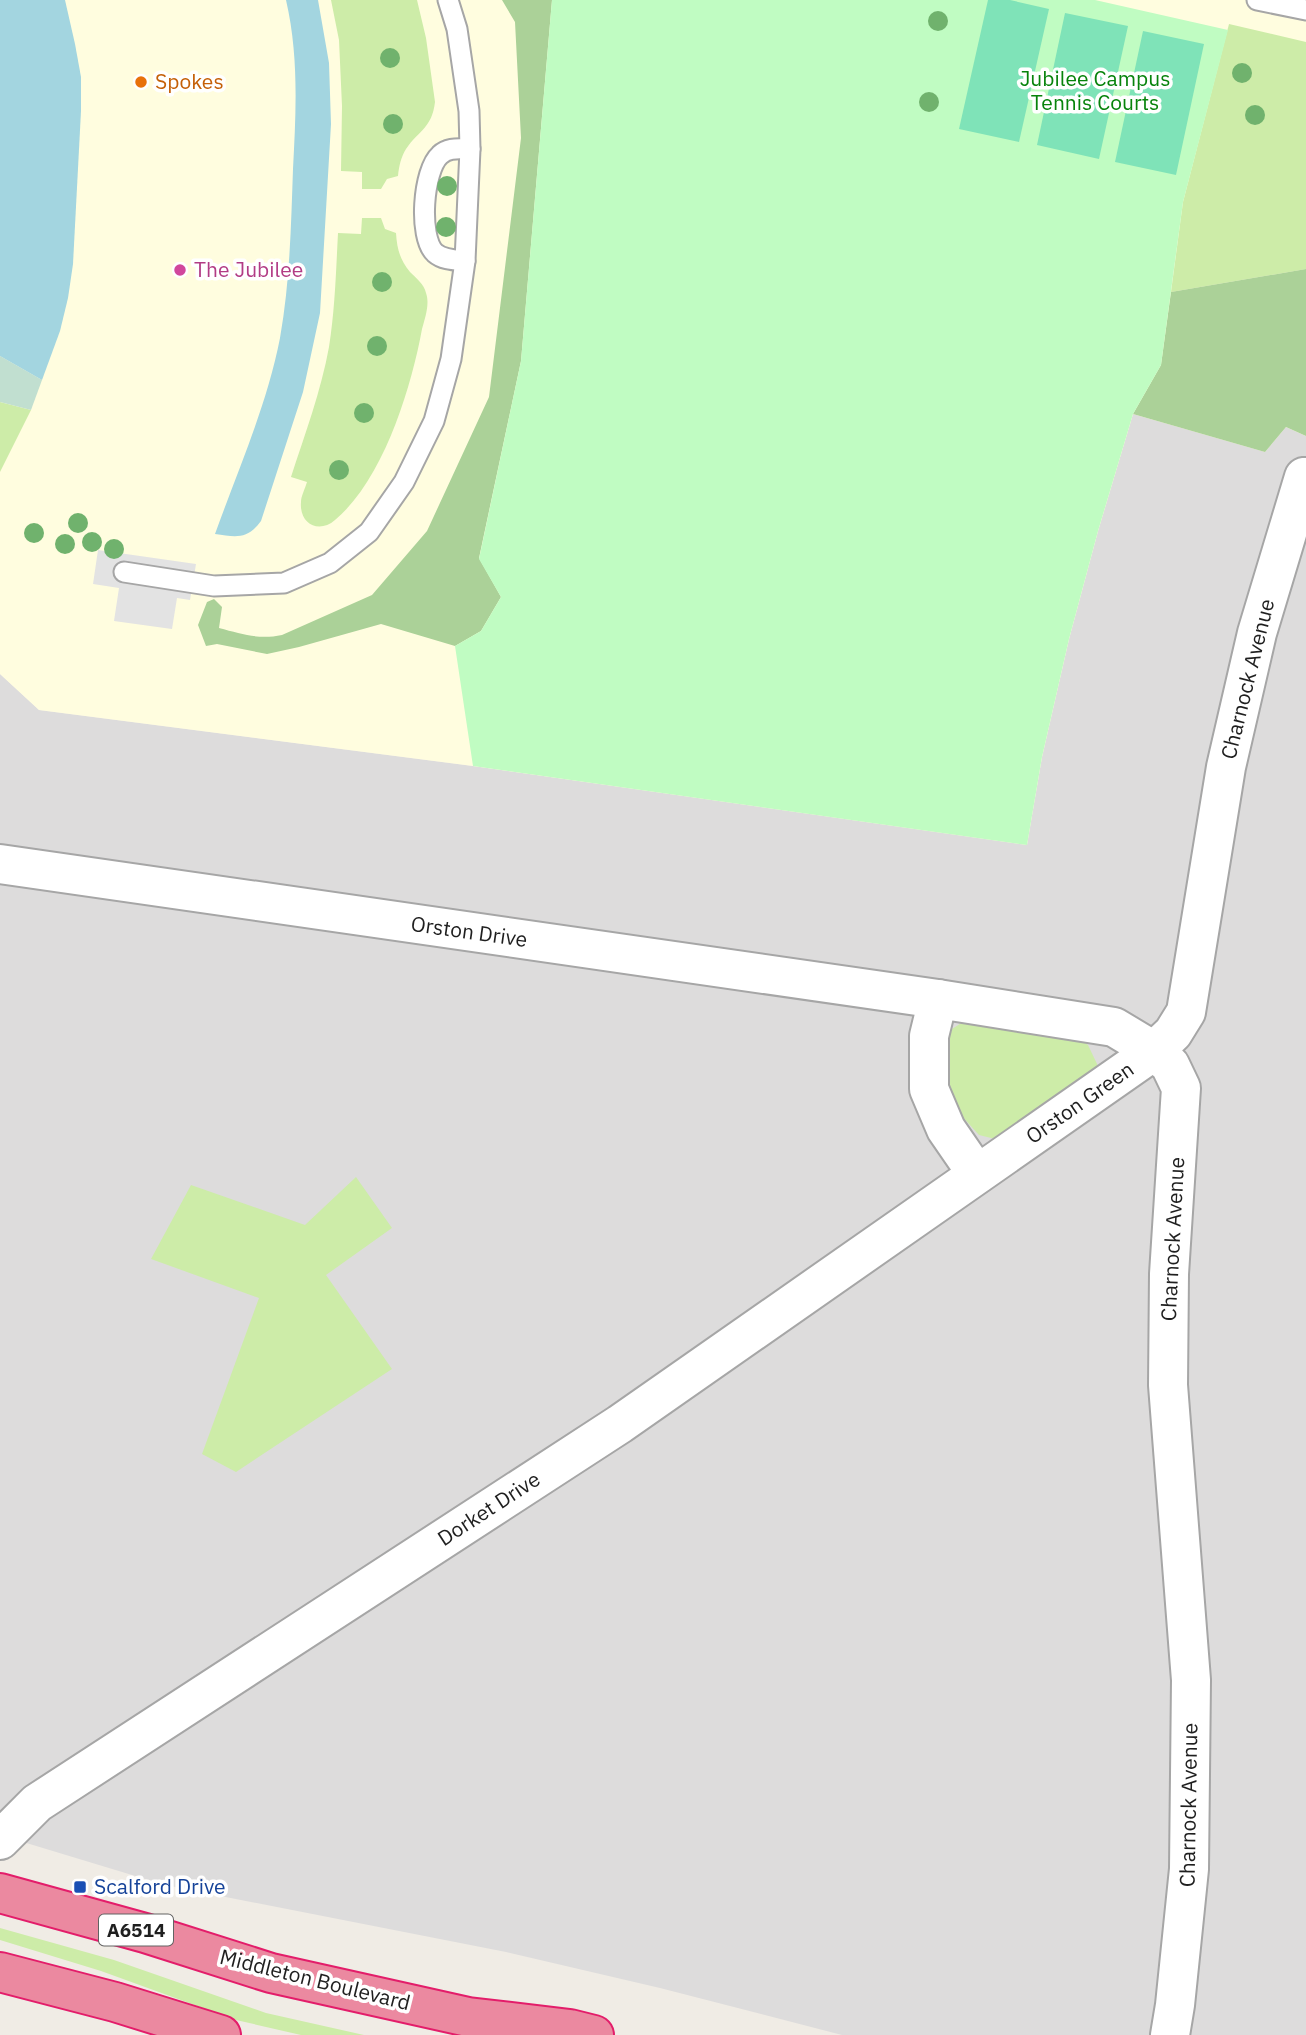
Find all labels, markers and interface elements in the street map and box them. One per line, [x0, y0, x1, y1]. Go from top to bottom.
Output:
park label: Jubilee Campus Tennis Courts [1020, 64, 1170, 116]
place label: Spokes [155, 67, 224, 95]
marker: Spokes [133, 74, 149, 90]
place label: The Jubilee [194, 255, 303, 283]
marker: The Jubilee [172, 262, 188, 278]
street label: Charnock Avenue [1214, 596, 1280, 762]
street label: Orston Drive [409, 909, 529, 953]
street label: Orston Green [1020, 1055, 1139, 1150]
street label: Charnock Avenue [1154, 1156, 1190, 1322]
street label: Dorket Drive [432, 1465, 545, 1552]
street label: Charnock Avenue [1173, 1723, 1203, 1887]
place label: Scalford Drive [94, 1872, 226, 1900]
marker: Scalford Drive [72, 1879, 88, 1895]
road number: A6514 [99, 1914, 173, 1946]
street label: Middleton Boulevard [217, 1942, 413, 2016]

